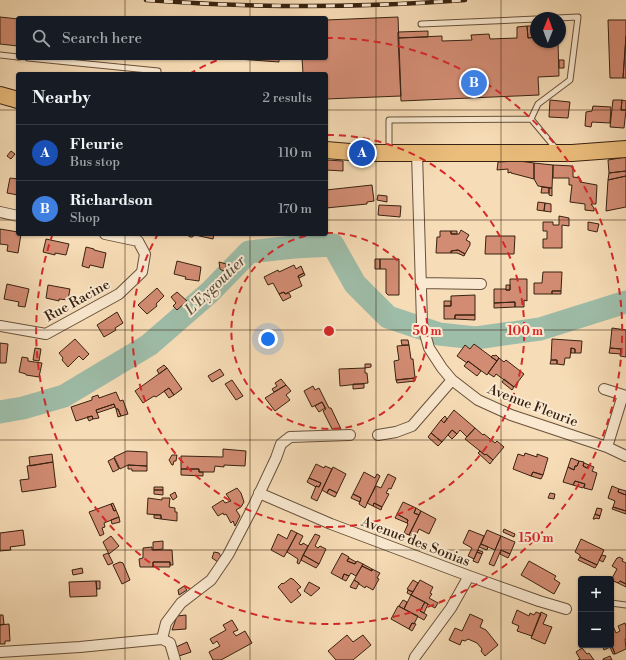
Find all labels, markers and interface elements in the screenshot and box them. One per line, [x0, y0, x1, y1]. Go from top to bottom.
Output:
north arrow [530, 12, 566, 48]
search box [16, 16, 328, 60]
icon: search [30, 27, 52, 49]
text: Search here [62, 29, 142, 48]
pin: B [461, 68, 487, 98]
text: Nearby [32, 87, 91, 109]
text: 2 results [263, 90, 312, 106]
text: Fleurie [70, 135, 123, 154]
pin: A [349, 138, 375, 168]
text: A [40, 145, 50, 161]
text: 110 m [278, 145, 312, 161]
text: Bus stop [70, 154, 120, 170]
text: Richardson [70, 191, 152, 210]
text: B [40, 201, 50, 217]
text: 170 m [278, 201, 312, 217]
text: Shop [70, 210, 100, 226]
water label: L'Eygoutier [180, 251, 250, 320]
street label: Rue Racine [42, 276, 113, 326]
centre of rings [322, 324, 336, 338]
text: 50 m [412, 324, 442, 339]
text: 100 m [507, 324, 543, 339]
your location [258, 329, 278, 349]
street label: Avenue Fleurie [484, 380, 580, 431]
street label: Avenue des Sonias [358, 513, 473, 571]
text: 150 m [519, 531, 553, 546]
map controls [578, 576, 614, 648]
button: + [578, 576, 614, 612]
button: − [578, 612, 614, 648]

